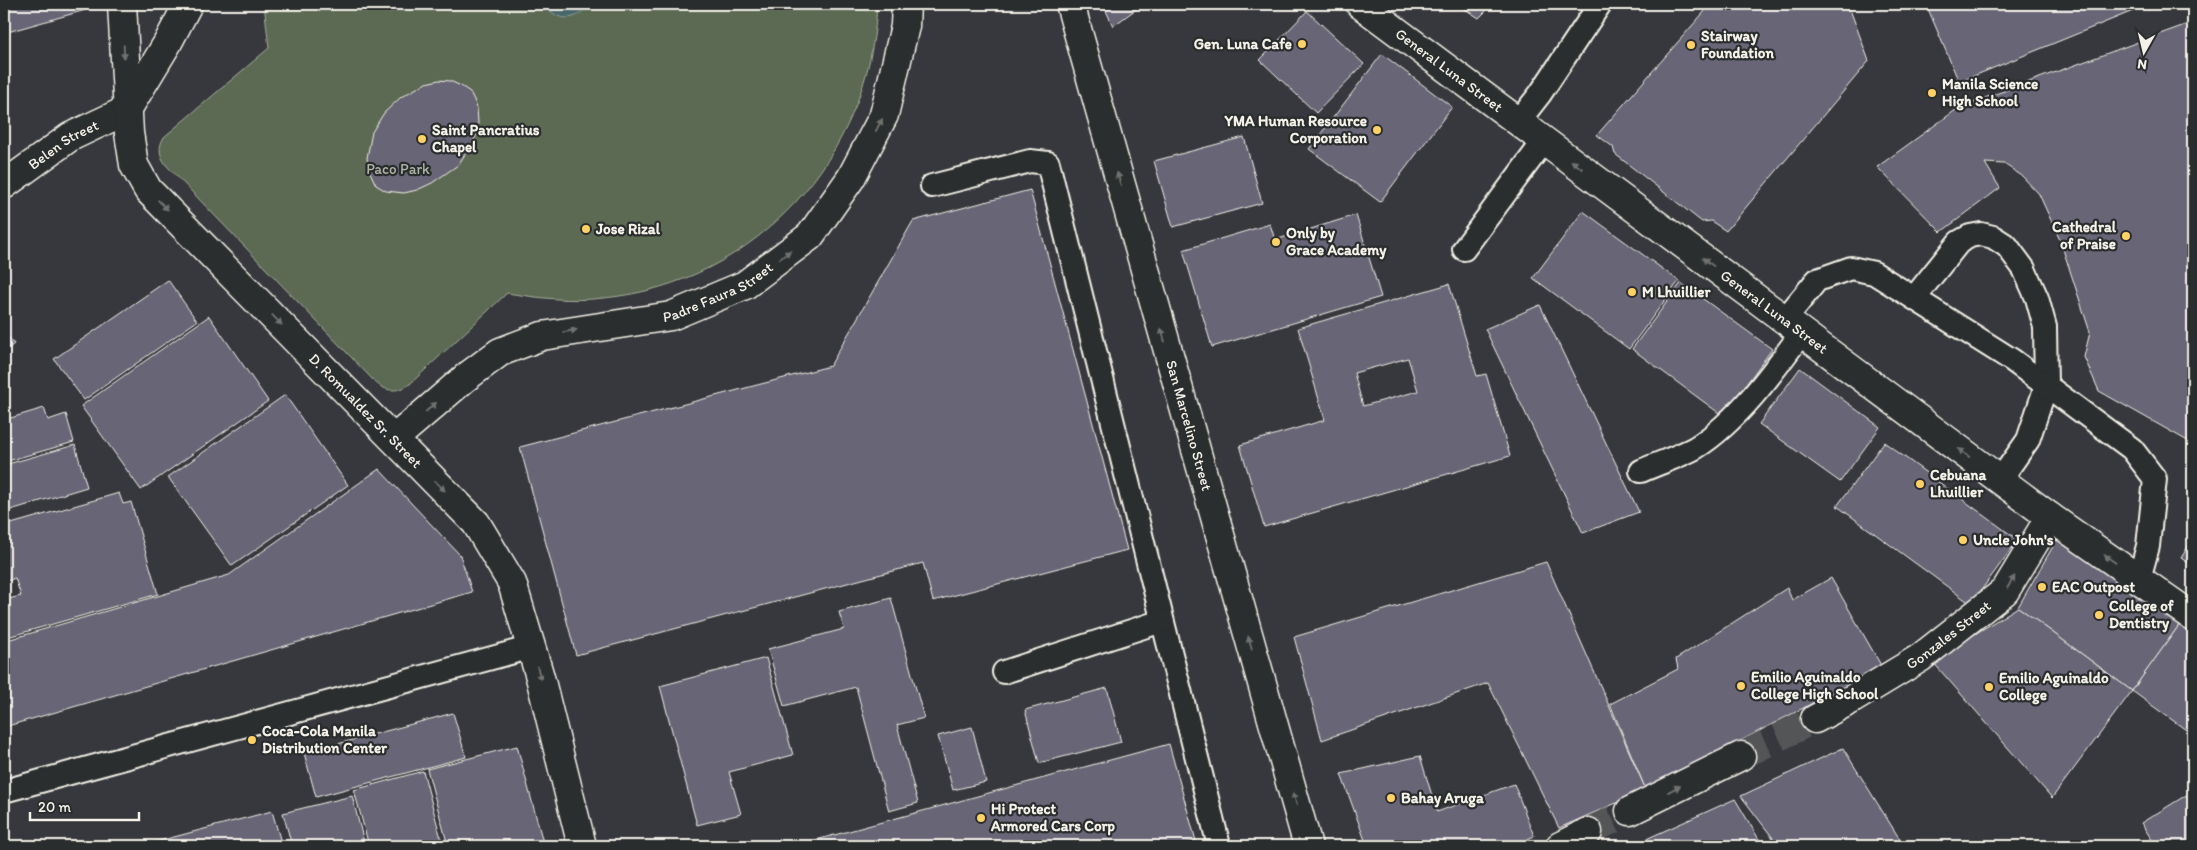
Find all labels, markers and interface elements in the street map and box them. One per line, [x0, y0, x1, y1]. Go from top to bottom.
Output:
street label: General Luna Street [1392, 24, 1507, 116]
place label: Stairway Foundation [1701, 27, 1774, 62]
north arrow [2120, 28, 2170, 78]
place label: Gen. Luna Cafe [1194, 35, 1292, 53]
marker: Gen. Luna Cafe [1296, 38, 1308, 50]
marker: Stairway Foundation [1685, 39, 1697, 51]
one-way arrow [121, 45, 129, 61]
text: N [2136, 55, 2148, 73]
place label: Manila Science High School [1942, 75, 2038, 111]
marker: Manila Science High School [1926, 87, 1938, 99]
place label: YMA Human Resource Corporation [1223, 112, 1368, 148]
street label: Belen Street [25, 116, 102, 173]
one-way arrow [875, 118, 884, 131]
place label: Saint Pancratius Chapel [432, 121, 540, 157]
marker: YMA Human Resource Corporation [1371, 124, 1383, 136]
marker: Saint Pancratius Chapel [416, 133, 428, 145]
park label: Paco Park [366, 160, 430, 178]
one-way arrow [1570, 160, 1584, 170]
one-way arrow [1115, 171, 1123, 186]
one-way arrow [157, 198, 169, 210]
place label: Cathedral of Praise [2052, 218, 2117, 253]
place label: Jose Rizal [595, 220, 661, 238]
marker: Jose Rizal [580, 223, 592, 235]
place label: Only by Grace Academy [1286, 224, 1387, 260]
marker: Cathedral of Praise [2120, 230, 2132, 242]
marker: Only by Grace Academy [1270, 236, 1282, 248]
one-way arrow [778, 250, 792, 260]
one-way arrow [1701, 257, 1715, 267]
street label: Padre Faura Street [662, 258, 777, 326]
street label: General Luna Street [1717, 266, 1832, 358]
place label: M Lhuillier [1642, 283, 1711, 301]
marker: M Lhuillier [1626, 286, 1638, 298]
one-way arrow [271, 314, 283, 326]
one-way arrow [563, 327, 579, 335]
one-way arrow [1159, 327, 1167, 342]
street label: D. Romualdez Sr. Street [305, 350, 426, 472]
street label: San Marcelino Street [1162, 358, 1216, 493]
one-way arrow [424, 402, 437, 413]
one-way arrow [1957, 448, 1971, 458]
place label: Cebuana Lhuillier [1930, 466, 1987, 501]
marker: Cebuana Lhuillier [1914, 478, 1926, 490]
one-way arrow [434, 480, 446, 492]
place label: Uncle John's [1973, 531, 2054, 549]
marker: Uncle John's [1957, 534, 1969, 546]
one-way arrow [2103, 554, 2117, 564]
one-way arrow [2006, 575, 2016, 588]
place label: EAC Outpost [2052, 578, 2135, 597]
marker: EAC Outpost [2036, 581, 2048, 593]
street label: Gonzales Street [1903, 596, 1995, 673]
place label: College of Dentistry [2109, 597, 2174, 633]
marker: College of Dentistry [2093, 609, 2105, 621]
one-way arrow [1246, 635, 1254, 650]
one-way arrow [535, 665, 543, 680]
place label: Emilio Aguinaldo College High School [1751, 668, 1879, 704]
place label: Emilio Aguinaldo College [1999, 669, 2109, 705]
marker: Emilio Aguinaldo College High School [1735, 680, 1747, 692]
marker: Emilio Aguinaldo College [1983, 681, 1995, 693]
place label: Coca-Cola Manila Distribution Center [262, 722, 388, 757]
marker: Coca-Cola Manila Distribution Center [246, 734, 258, 746]
one-way arrow [1667, 785, 1681, 793]
place label: Bahay Aruga [1401, 789, 1484, 808]
scale bar [30, 790, 139, 822]
one-way arrow [1290, 792, 1298, 807]
marker: Bahay Aruga [1385, 792, 1397, 804]
text: 20 m [38, 798, 72, 816]
place label: Hi Protect Armored Cars Corp [990, 800, 1116, 836]
marker: Hi Protect Armored Cars Corp [975, 812, 987, 824]

